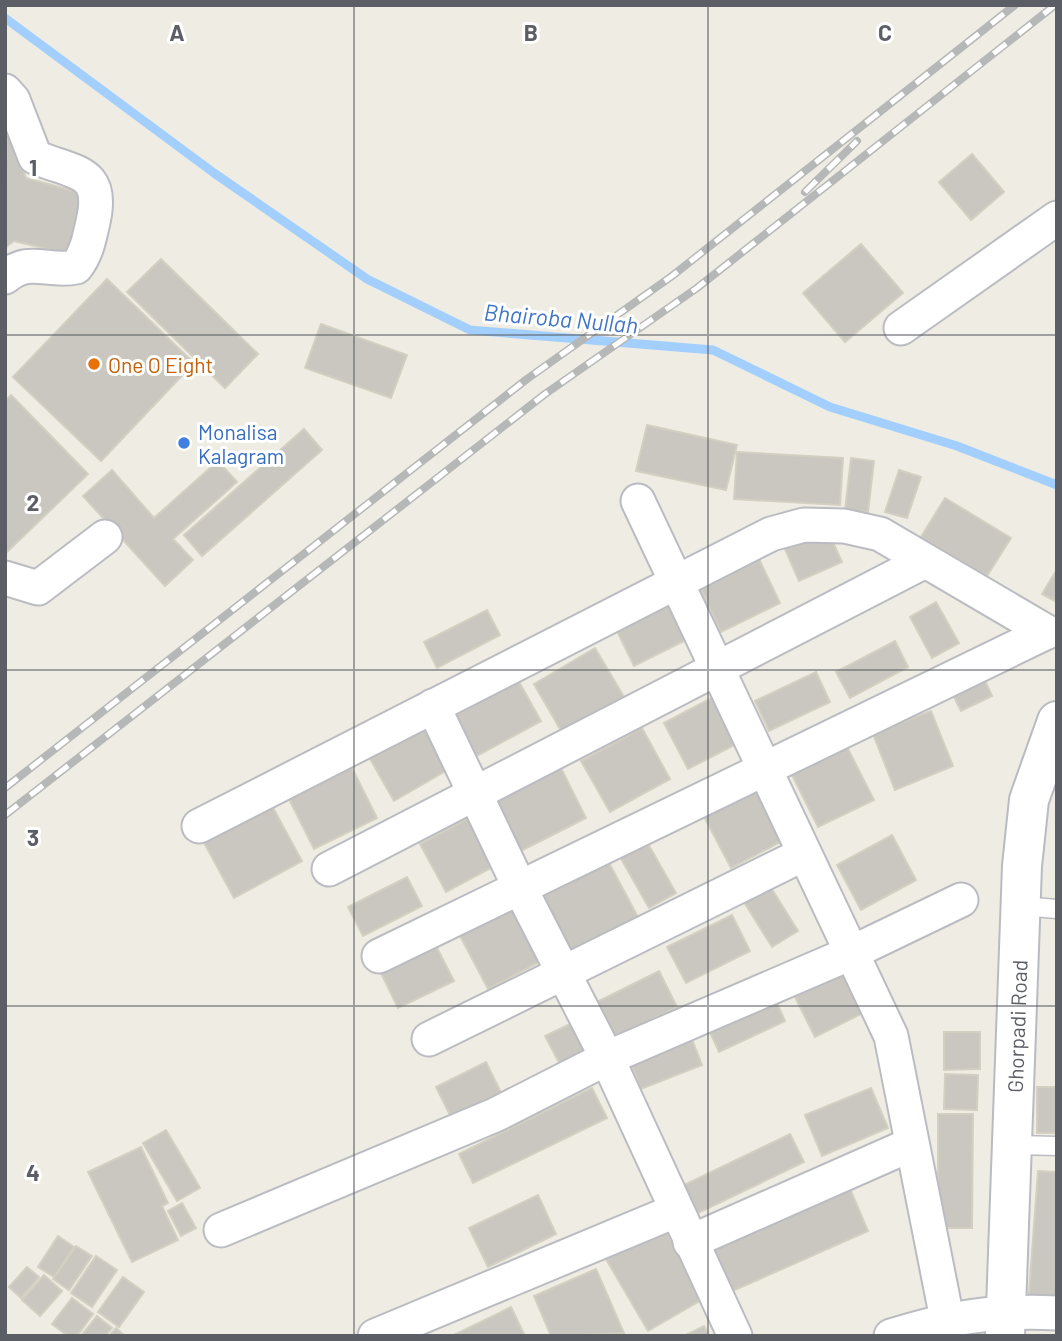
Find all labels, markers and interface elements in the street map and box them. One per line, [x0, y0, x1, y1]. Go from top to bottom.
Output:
text: A [169, 18, 185, 46]
text: B [524, 18, 538, 46]
text: C [878, 18, 892, 46]
text: 1 [29, 153, 37, 181]
water label: Bhairoba Nullah [483, 297, 639, 339]
place label: One O Eight [108, 352, 213, 377]
marker: One O Eight [86, 356, 102, 372]
place label: Monalisa Kalagram [198, 419, 284, 468]
marker: Monalisa Kalagram [176, 435, 192, 451]
text: 2 [27, 488, 39, 516]
text: 3 [27, 823, 39, 851]
street label: Ghorpadi Road [1001, 959, 1031, 1093]
text: 4 [26, 1158, 40, 1186]

